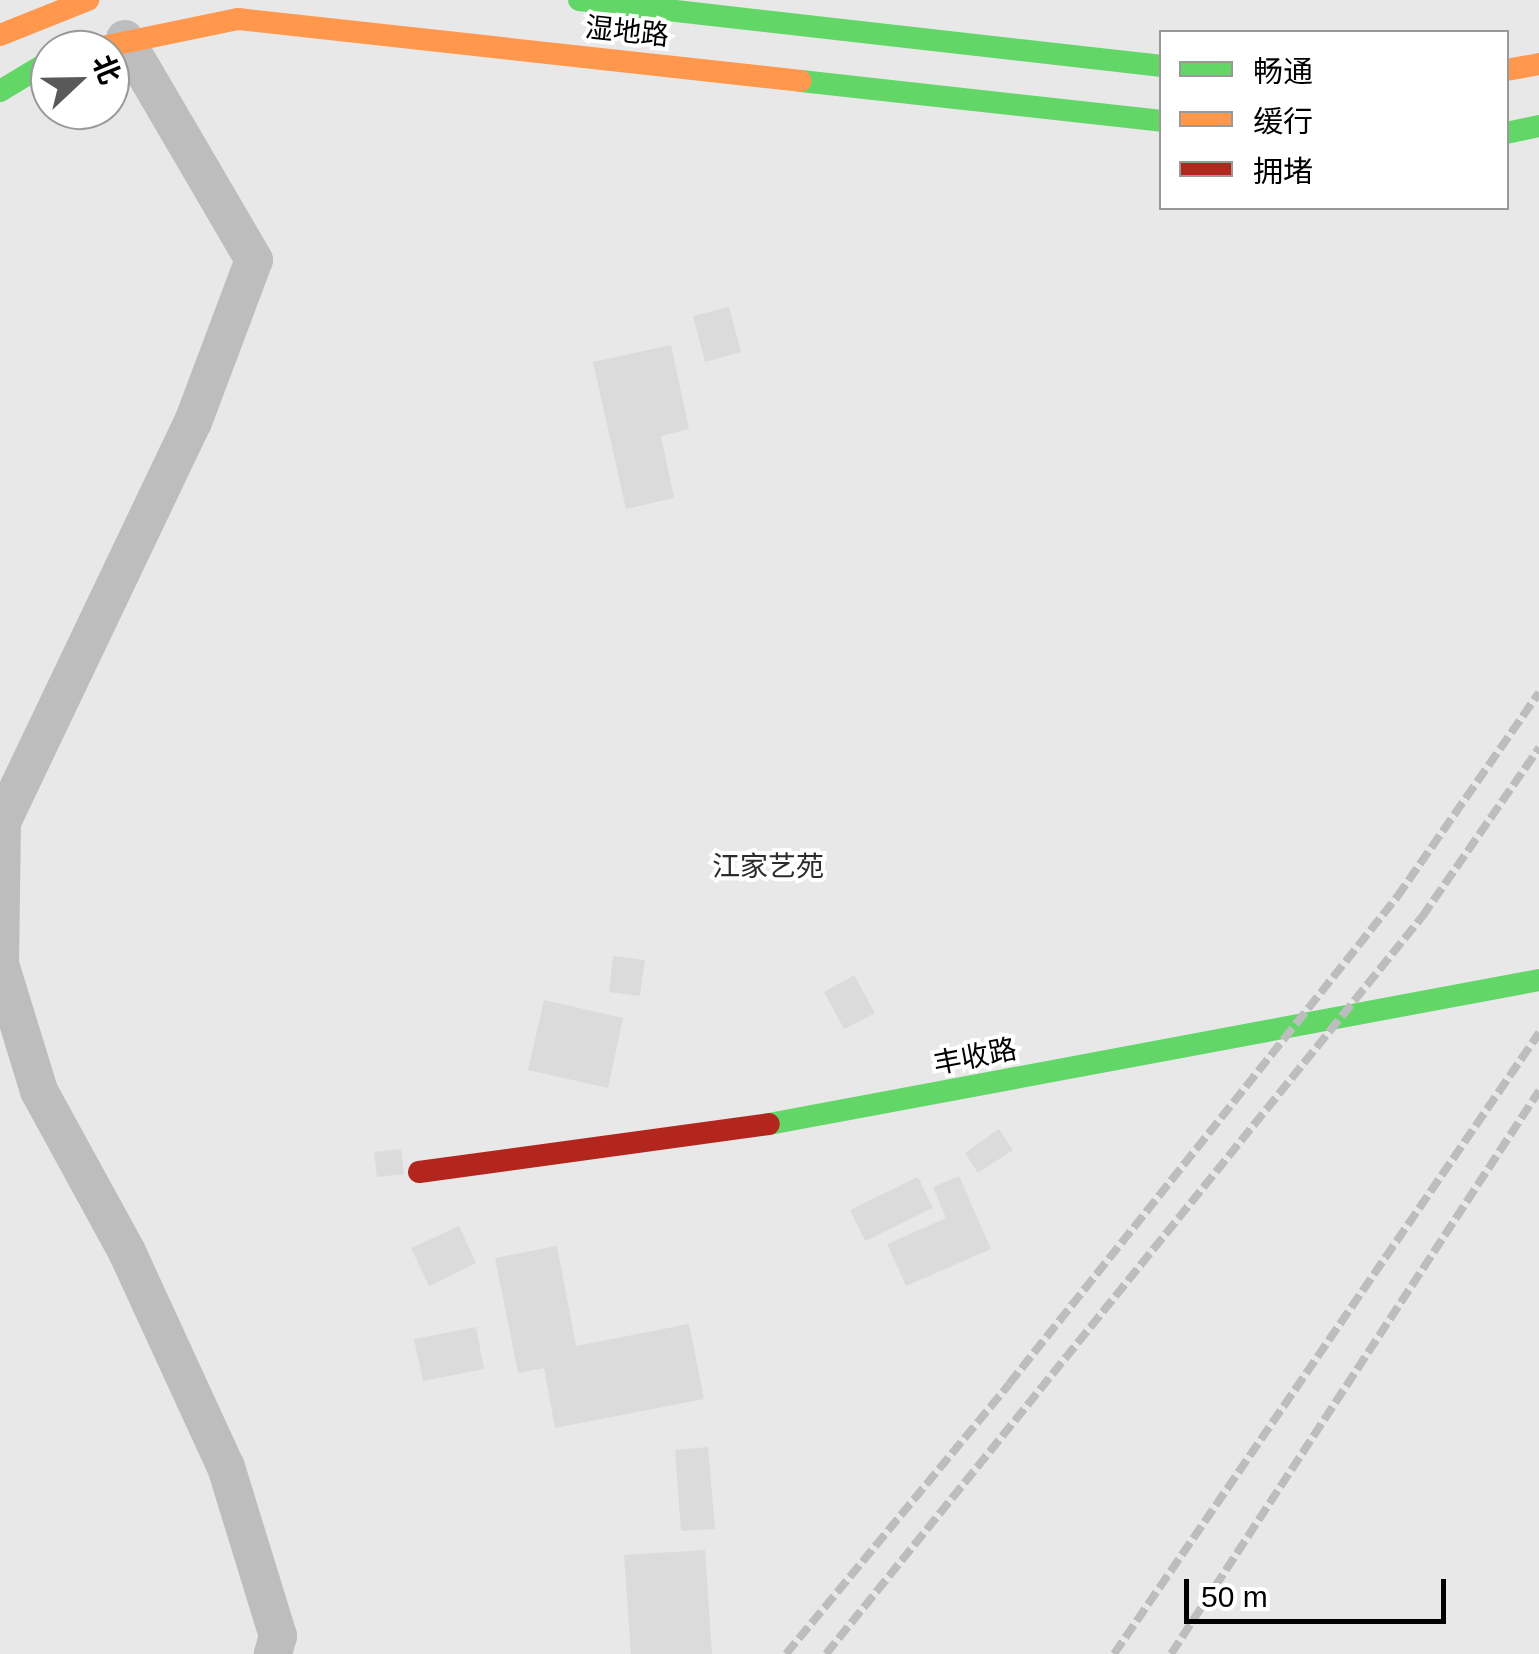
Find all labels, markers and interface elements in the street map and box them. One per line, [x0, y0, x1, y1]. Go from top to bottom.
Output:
street label: 湿地路 [583, 11, 671, 53]
north arrow [30, 30, 130, 130]
legend [1159, 30, 1509, 210]
text: 北 [87, 51, 126, 88]
text: 畅通 [1253, 55, 1313, 88]
text: 缓行 [1253, 105, 1313, 138]
text: 拥堵 [1253, 155, 1313, 188]
park label: 江家艺苑 [712, 850, 824, 884]
street label: 丰收路 [931, 1032, 1019, 1082]
scale bar [1189, 1559, 1452, 1621]
text: 50 m [1201, 1580, 1268, 1613]

